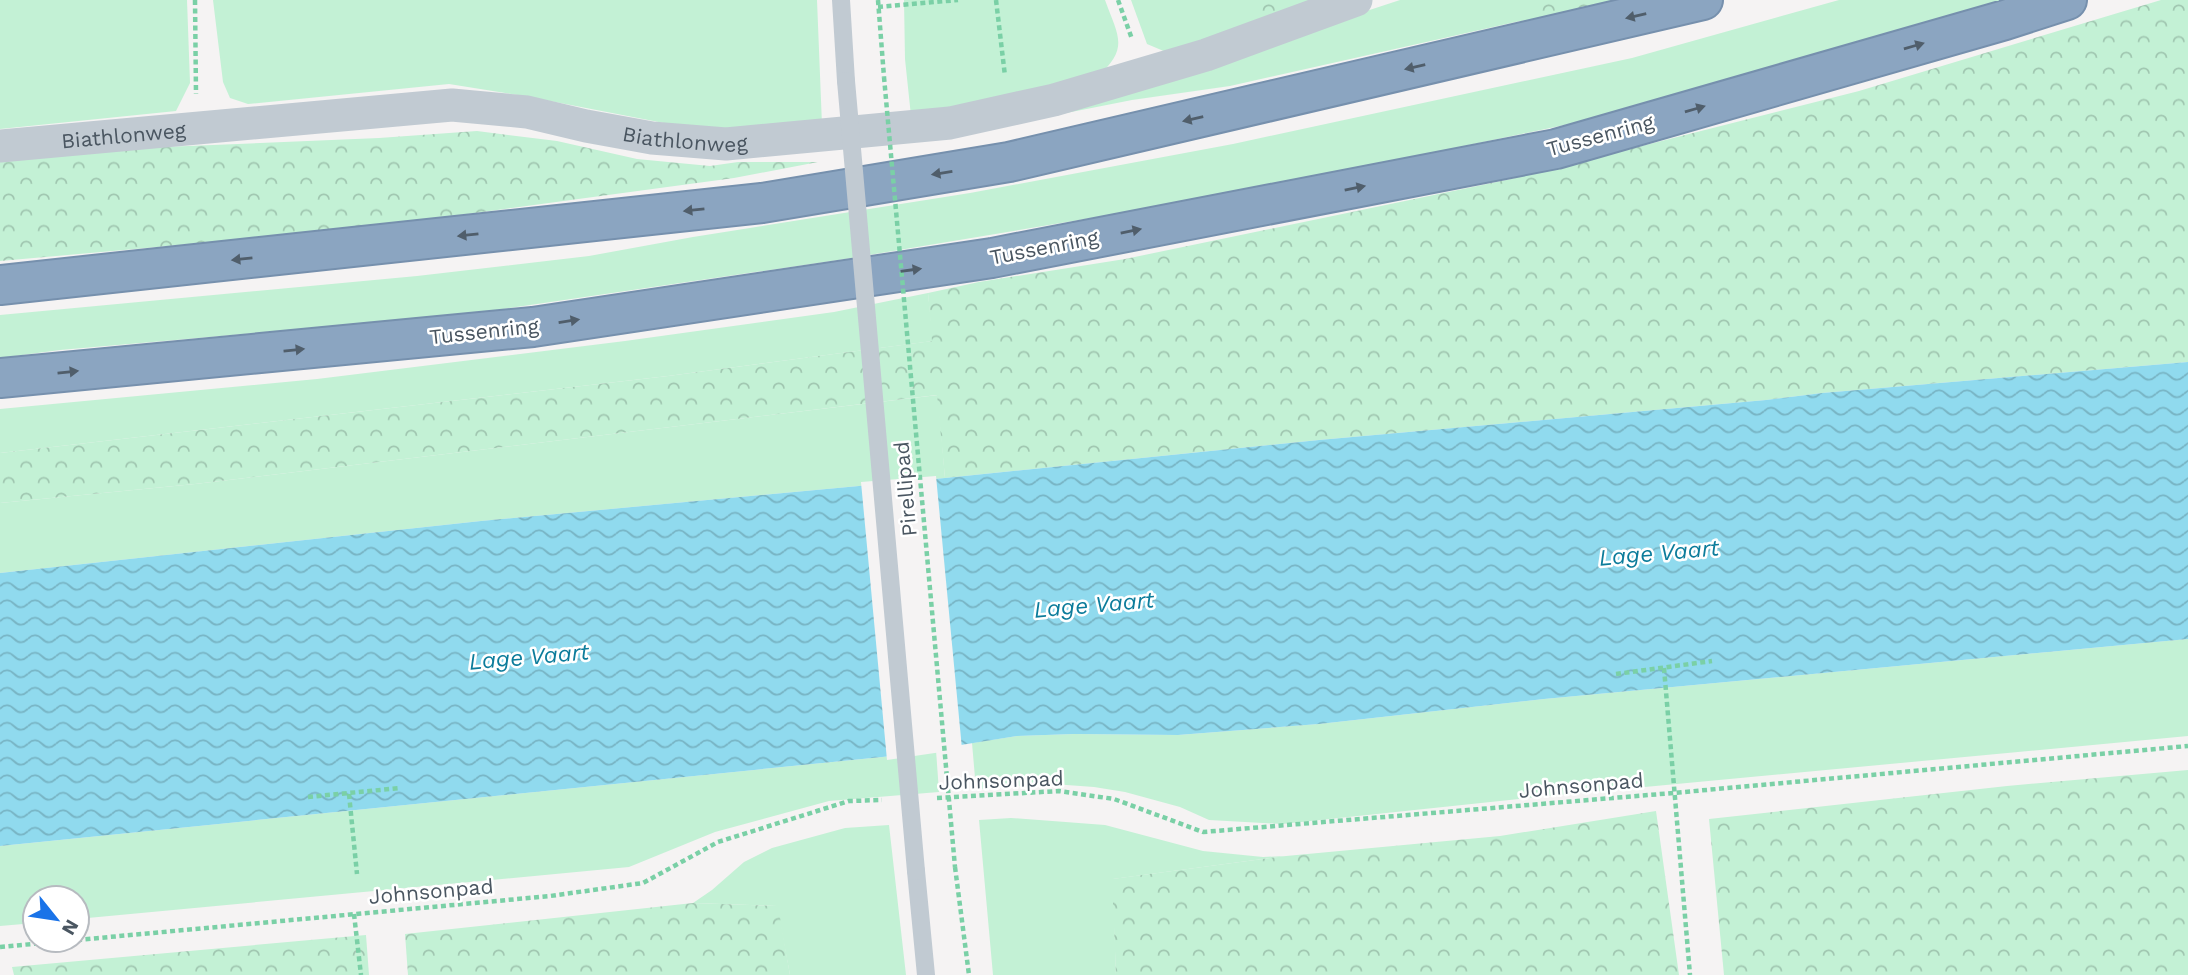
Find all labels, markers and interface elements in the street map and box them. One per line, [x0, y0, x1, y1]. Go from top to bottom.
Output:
one-way arrow [1625, 10, 1647, 21]
one-way arrow [1903, 40, 1925, 51]
one-way arrow [1403, 62, 1425, 73]
one-way arrow [1685, 103, 1706, 113]
street label: Tussenring [1544, 108, 1657, 161]
one-way arrow [1182, 114, 1204, 125]
street label: Biathlonweg [60, 117, 188, 153]
street label: Biathlonweg [621, 120, 749, 157]
one-way arrow [931, 168, 953, 179]
one-way arrow [1344, 182, 1366, 193]
one-way arrow [683, 205, 705, 216]
street label: Tussenring [988, 224, 1101, 270]
one-way arrow [1120, 225, 1142, 236]
one-way arrow [457, 229, 479, 240]
one-way arrow [231, 254, 253, 265]
one-way arrow [901, 264, 923, 275]
street label: Tussenring [428, 313, 541, 349]
one-way arrow [558, 315, 580, 326]
one-way arrow [284, 344, 306, 355]
one-way arrow [57, 366, 79, 377]
street label: Pirellipad [888, 440, 922, 538]
water label: Lage Vaart [1598, 534, 1721, 572]
water label: Lage Vaart [1033, 586, 1156, 624]
water label: Lage Vaart [468, 638, 591, 676]
street label: Johnsonpad [938, 765, 1064, 795]
street label: Johnsonpad [1518, 767, 1644, 803]
street label: Johnsonpad [368, 873, 494, 909]
north arrow [21, 884, 91, 954]
text: N [57, 915, 84, 939]

